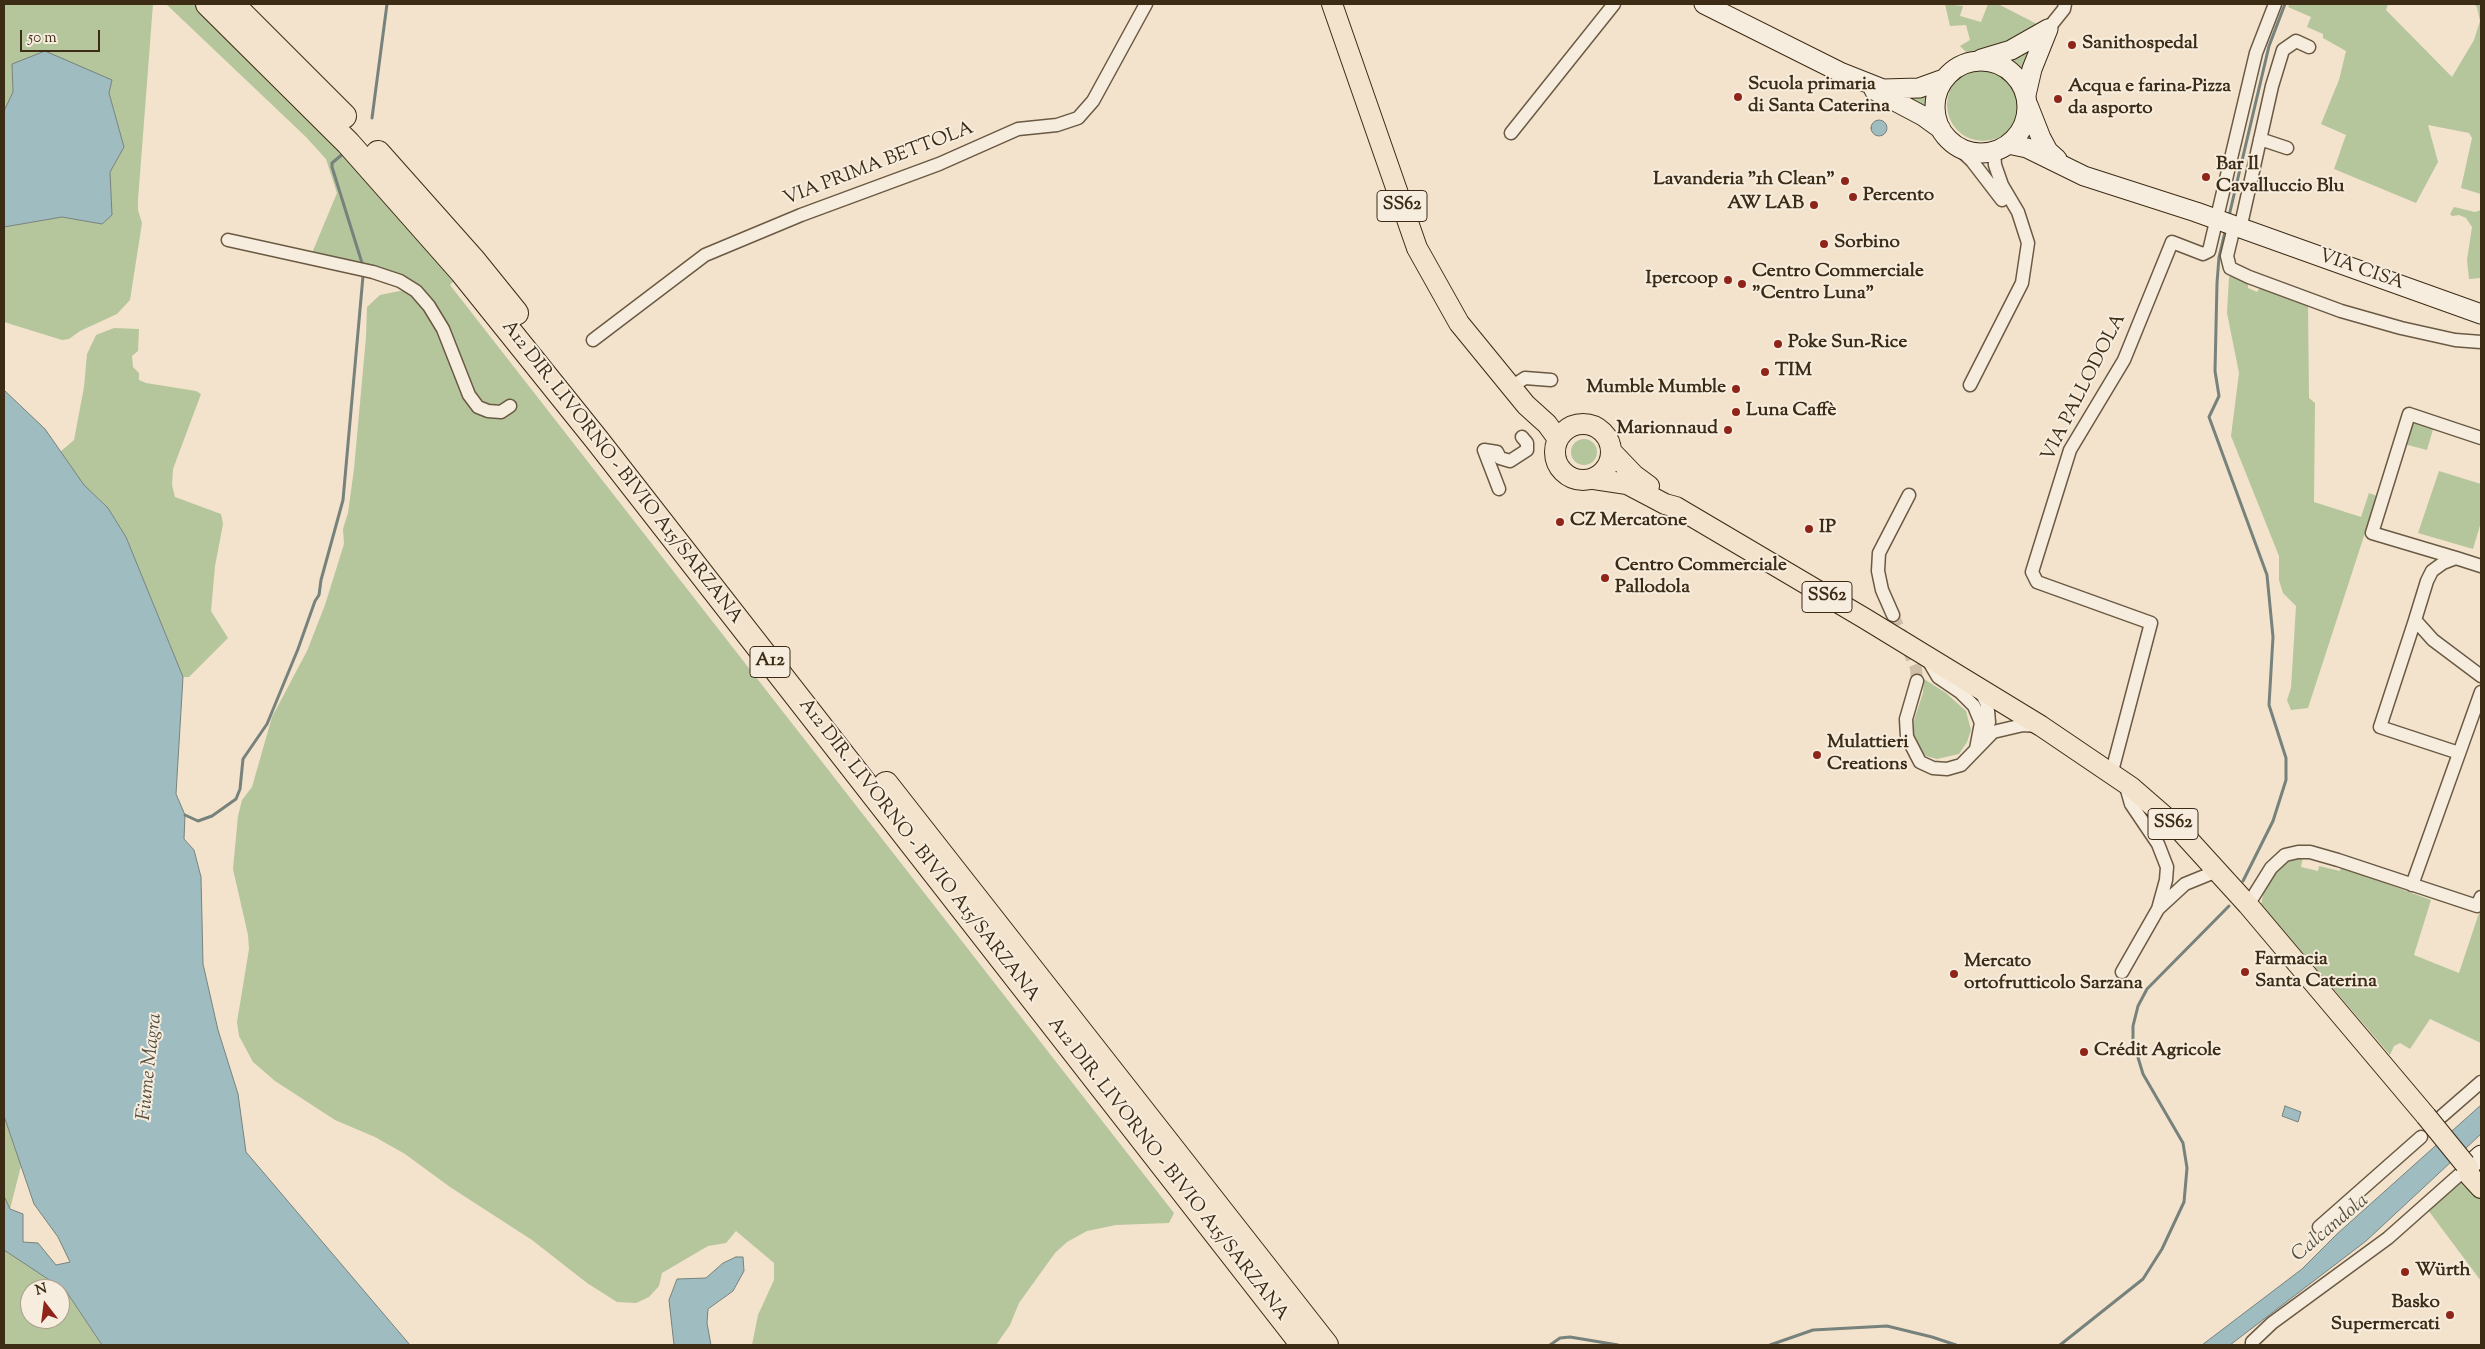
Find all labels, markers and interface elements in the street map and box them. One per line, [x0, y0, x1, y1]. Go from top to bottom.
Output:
scale bar [22, 20, 102, 52]
text: 50 m [28, 28, 57, 49]
place label: Sanithospedal [2082, 34, 2198, 56]
marker: Sanithospedal [2066, 39, 2078, 51]
place label: Scuola primaria di Santa Caterina [1748, 75, 1890, 119]
place label: Acqua e farina-Pizza da asporto [2068, 77, 2231, 121]
marker: Scuola primaria di Santa Caterina [1732, 91, 1744, 103]
marker: Acqua e farina-Pizza da asporto [2052, 93, 2064, 105]
street label: VIA PRIMA BETTOLA [781, 118, 977, 212]
place label: Bar Il Cavalluccio Blu [2216, 155, 2344, 199]
place label: Lavanderia "1h Clean" [1653, 170, 1835, 192]
marker: Bar Il Cavalluccio Blu [2200, 171, 2212, 183]
marker: Lavanderia "1h Clean" [1839, 175, 1851, 187]
place label: Percento [1863, 186, 1934, 208]
road number: SS62 [1377, 190, 1427, 222]
marker: Percento [1847, 191, 1859, 203]
place label: AW LAB [1727, 194, 1804, 216]
marker: AW LAB [1808, 199, 1820, 211]
place label: Sorbino [1834, 233, 1900, 255]
marker: Sorbino [1818, 238, 1830, 250]
street label: VIA CISA [2315, 246, 2407, 296]
place label: Centro Commerciale "Centro Luna" [1752, 262, 1924, 306]
place label: Ipercoop [1646, 269, 1718, 291]
marker: Ipercoop [1722, 274, 1734, 286]
marker: Centro Commerciale "Centro Luna" [1736, 278, 1748, 290]
street label: VIA PALLODOLA [2038, 310, 2132, 466]
street label: A12 DIR. LIVORNO - BIVIO A15/SARZANA [495, 317, 747, 629]
place label: Poke Sun-Rice [1788, 333, 1907, 355]
marker: Poke Sun-Rice [1772, 338, 1784, 350]
place label: TIM [1775, 361, 1812, 383]
marker: TIM [1759, 366, 1771, 378]
place label: Mumble Mumble [1586, 378, 1726, 400]
marker: Mumble Mumble [1730, 383, 1742, 395]
place label: Luna Caffè [1746, 401, 1836, 423]
marker: Luna Caffè [1730, 406, 1742, 418]
place label: Marionnaud [1617, 419, 1718, 441]
marker: Marionnaud [1722, 424, 1734, 436]
place label: CZ Mercatone [1570, 511, 1687, 533]
marker: CZ Mercatone [1554, 516, 1566, 528]
place label: IP [1819, 518, 1836, 540]
marker: IP [1803, 523, 1815, 535]
place label: Centro Commerciale Pallodola [1615, 556, 1787, 600]
marker: Centro Commerciale Pallodola [1599, 572, 1611, 584]
road number: SS62 [1802, 582, 1852, 612]
road number: A12 [750, 646, 790, 678]
street label: A12 DIR. LIVORNO - BIVIO A15/SARZANA [792, 695, 1044, 1007]
place label: Mulattieri Creations [1827, 733, 1909, 777]
marker: Mulattieri Creations [1811, 749, 1823, 761]
road number: SS62 [2148, 809, 2198, 840]
place label: Farmacia Santa Caterina [2255, 950, 2377, 994]
place label: Mercato ortofrutticolo Sarzana [1964, 952, 2143, 996]
marker: Farmacia Santa Caterina [2239, 966, 2251, 978]
marker: Mercato ortofrutticolo Sarzana [1948, 968, 1960, 980]
water label: Fiume Magra [133, 1012, 169, 1122]
street label: A12 DIR. LIVORNO - BIVIO A15/SARZANA [1041, 1014, 1293, 1326]
place label: Crédit Agricole [2094, 1041, 2221, 1063]
marker: Crédit Agricole [2078, 1046, 2090, 1058]
water label: Calcandola [2288, 1190, 2374, 1268]
place label: Würth [2415, 1261, 2471, 1283]
marker: Würth [2399, 1266, 2411, 1278]
north arrow [20, 1279, 70, 1329]
text: N [33, 1279, 49, 1302]
place label: Basko Supermercati [2331, 1293, 2440, 1337]
marker: Basko Supermercati [2444, 1309, 2456, 1321]

